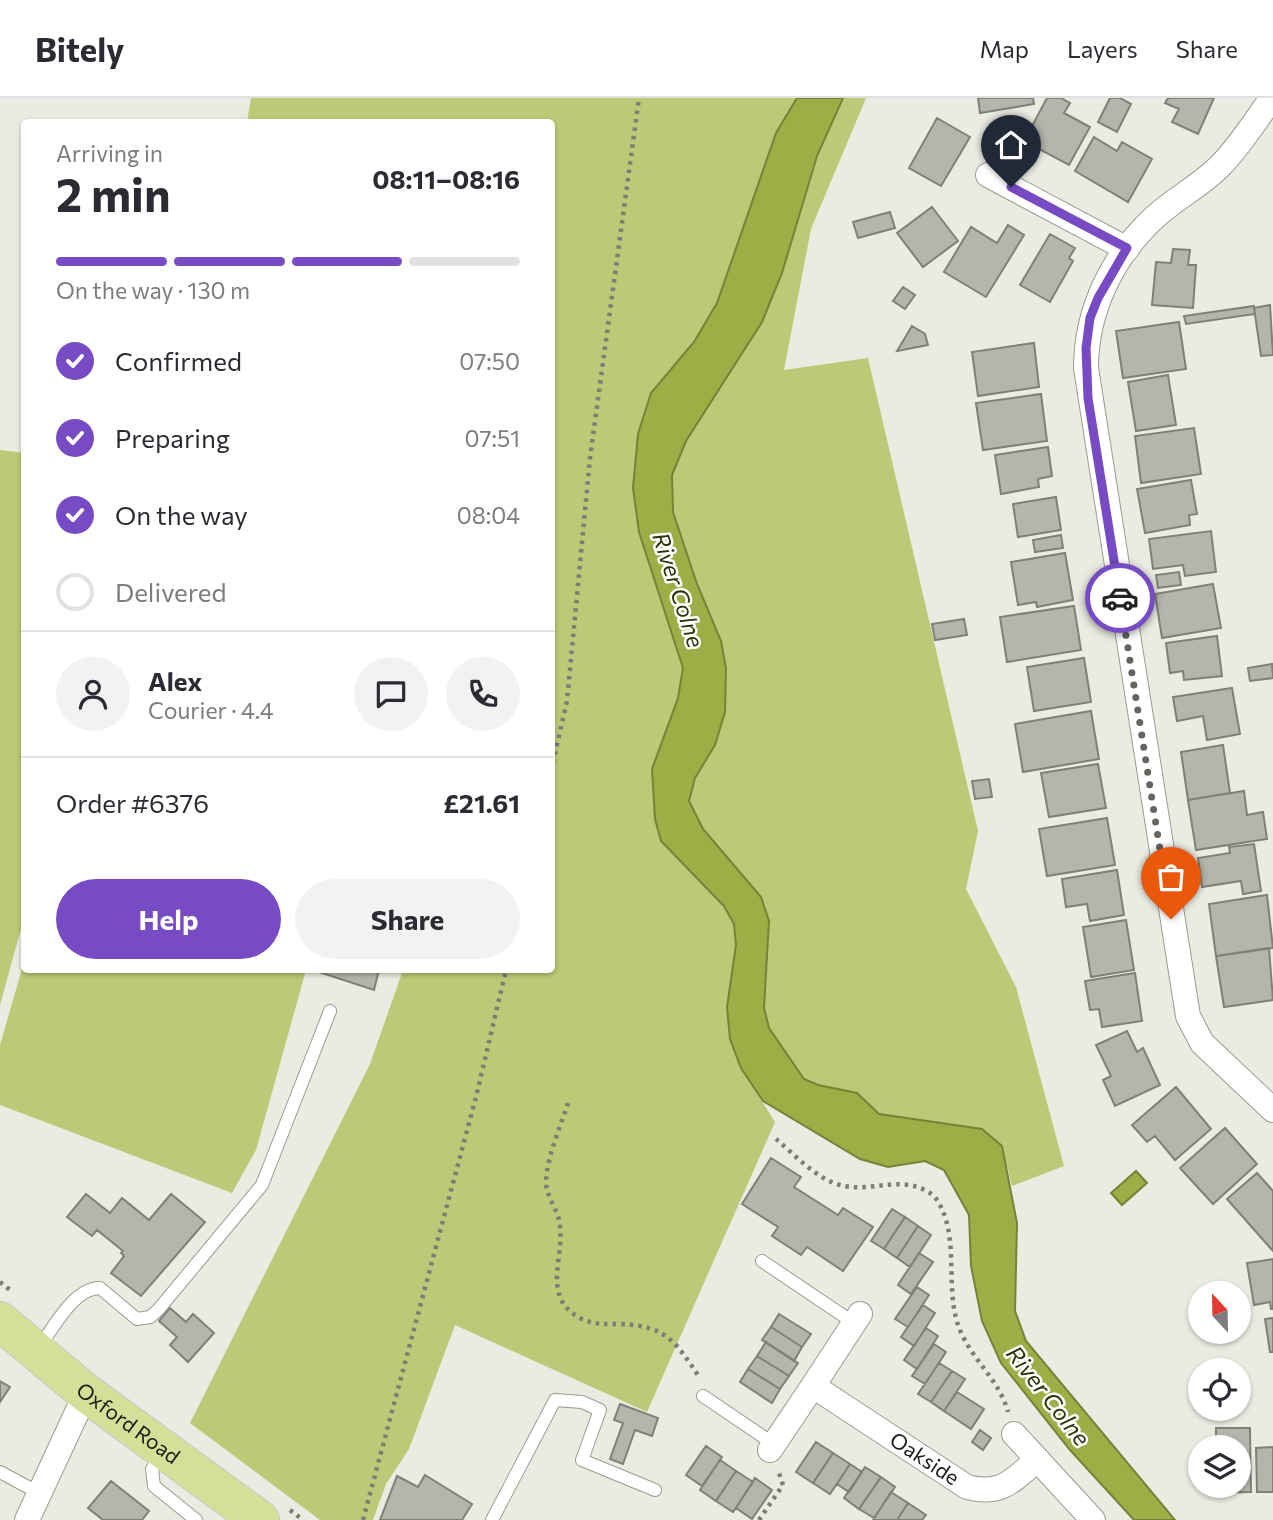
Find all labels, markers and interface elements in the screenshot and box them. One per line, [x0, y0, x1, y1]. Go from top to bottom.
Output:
text: Bitely [35, 28, 124, 69]
text: Map [980, 34, 1029, 63]
text: Layers [1067, 34, 1138, 63]
text: Share [1176, 34, 1238, 63]
pin [981, 115, 1041, 187]
icon: home [992, 126, 1030, 164]
text: Arriving in [56, 139, 163, 167]
text: 08:11–08:16 [372, 163, 520, 194]
text: 2 min [56, 165, 171, 221]
text: On the way · 130 m [56, 276, 250, 304]
icon: check [56, 342, 94, 380]
text: Confirmed [115, 345, 242, 376]
text: 07:50 [459, 347, 520, 375]
icon: check [56, 419, 94, 457]
text: Preparing [115, 422, 230, 453]
text: 07:51 [464, 424, 520, 452]
icon: check [56, 496, 94, 534]
text: On the way [115, 499, 248, 530]
text: 08:04 [457, 501, 520, 529]
water label: River Colne [647, 529, 711, 651]
courier [1085, 563, 1155, 633]
text: Delivered [115, 576, 226, 607]
icon: car [1101, 579, 1139, 617]
button: person [56, 657, 130, 731]
button: chat [354, 657, 428, 731]
button: phone [446, 657, 520, 731]
text: Alex [148, 665, 202, 696]
text: Courier · 4.4 [148, 696, 274, 724]
text: Order #6376 [56, 787, 209, 818]
text: £21.61 [443, 787, 520, 818]
pin [1141, 847, 1201, 919]
icon: bag [1152, 858, 1190, 896]
button: Help [56, 879, 281, 959]
button: Share [295, 879, 520, 959]
north arrow [1188, 1281, 1251, 1344]
map controls [1188, 1281, 1251, 1498]
water label: River Colne [1001, 1340, 1097, 1451]
button: locate [1188, 1358, 1251, 1421]
street label: Oxford Road [72, 1376, 185, 1468]
street label: Oakside [886, 1426, 964, 1489]
button: layers [1188, 1435, 1251, 1498]

